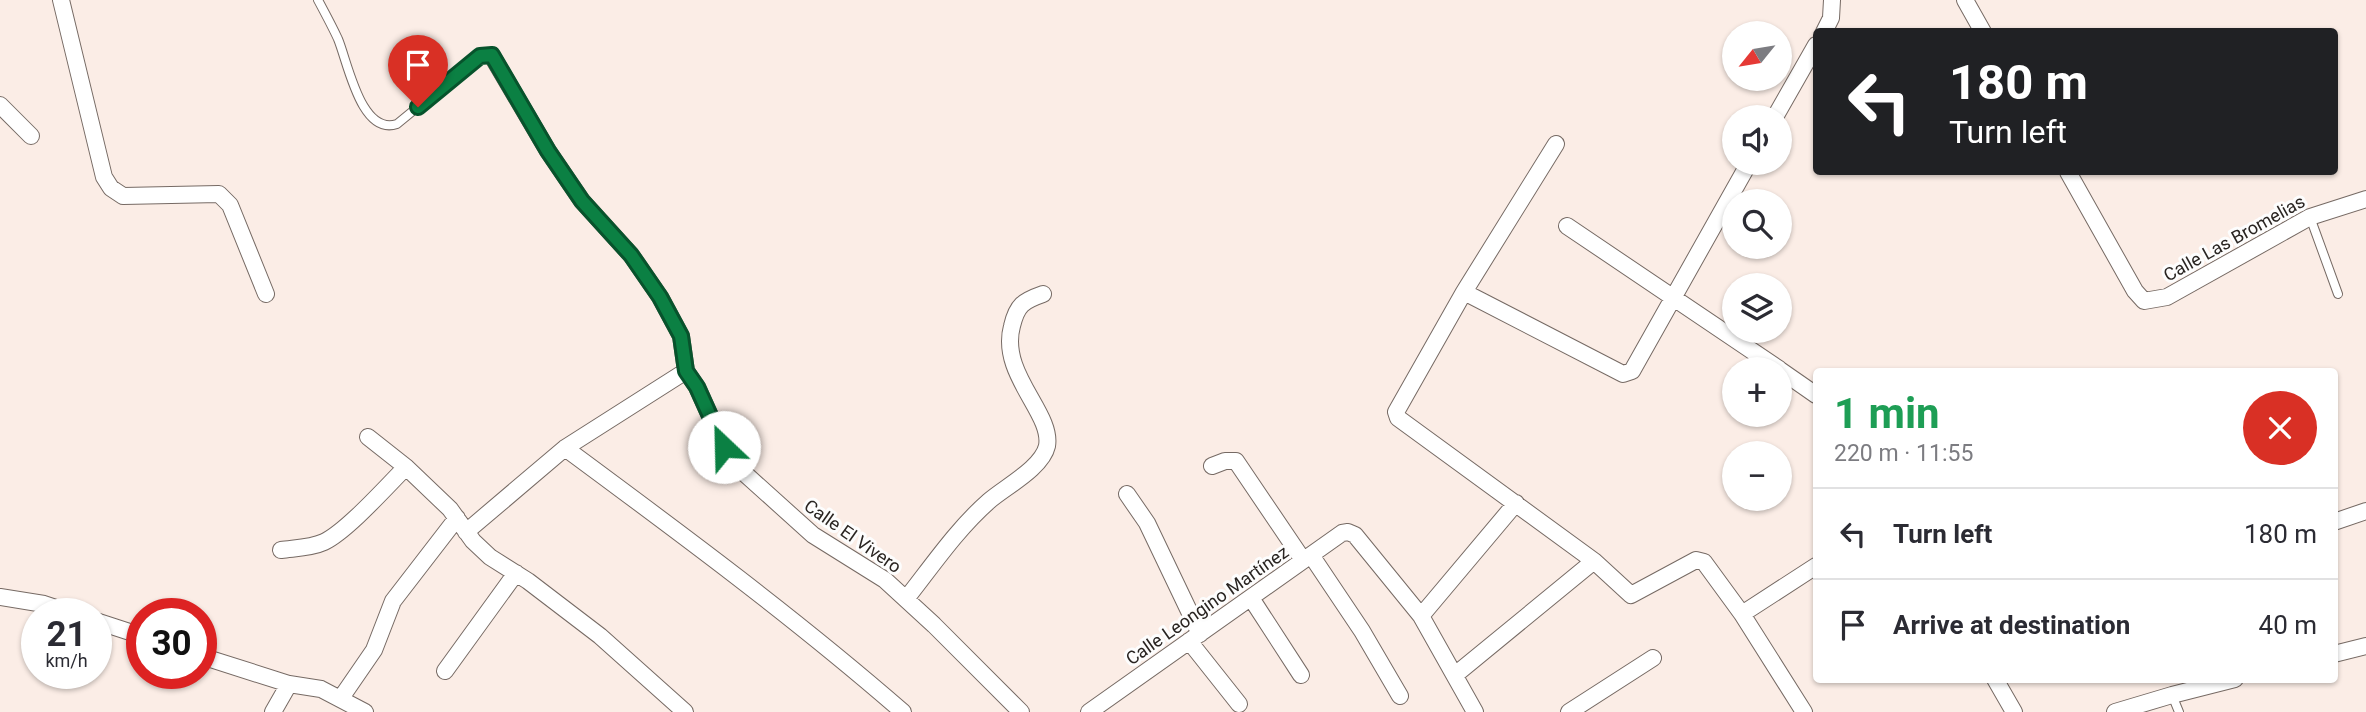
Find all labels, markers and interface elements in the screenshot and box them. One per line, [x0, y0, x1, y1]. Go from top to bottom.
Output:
north arrow [1722, 21, 1792, 91]
map controls [1722, 21, 1792, 511]
pin [388, 35, 448, 107]
icon: arrive [399, 46, 437, 84]
text: 180 m [1949, 54, 2088, 111]
icon: left [1834, 56, 1925, 147]
button: sound [1722, 105, 1792, 175]
text: Turn left [1949, 113, 2067, 151]
button: search [1722, 189, 1792, 259]
street label: Calle Las Bromelias [2160, 190, 2308, 286]
button: layers [1722, 273, 1792, 343]
button: + [1722, 357, 1792, 427]
text: 1 min [1834, 389, 1940, 438]
button: close [2243, 391, 2317, 465]
position arrow [687, 410, 761, 484]
text: 220 m · 11:55 [1834, 440, 1973, 467]
button: − [1722, 441, 1792, 511]
street label: Calle El Vivero [800, 495, 906, 577]
icon: left [1834, 515, 1872, 553]
text: Turn left [1893, 519, 1992, 549]
text: 180 m [2244, 519, 2317, 549]
street label: Calle Leongino Martínez [1122, 541, 1292, 669]
speed limit sign: 30 [126, 598, 217, 689]
icon: arrive [1834, 606, 1872, 644]
text: Arrive at destination [1893, 610, 2130, 640]
text: 40 m [2259, 610, 2317, 640]
text: 21 [46, 614, 87, 655]
text: km/h [45, 650, 88, 671]

